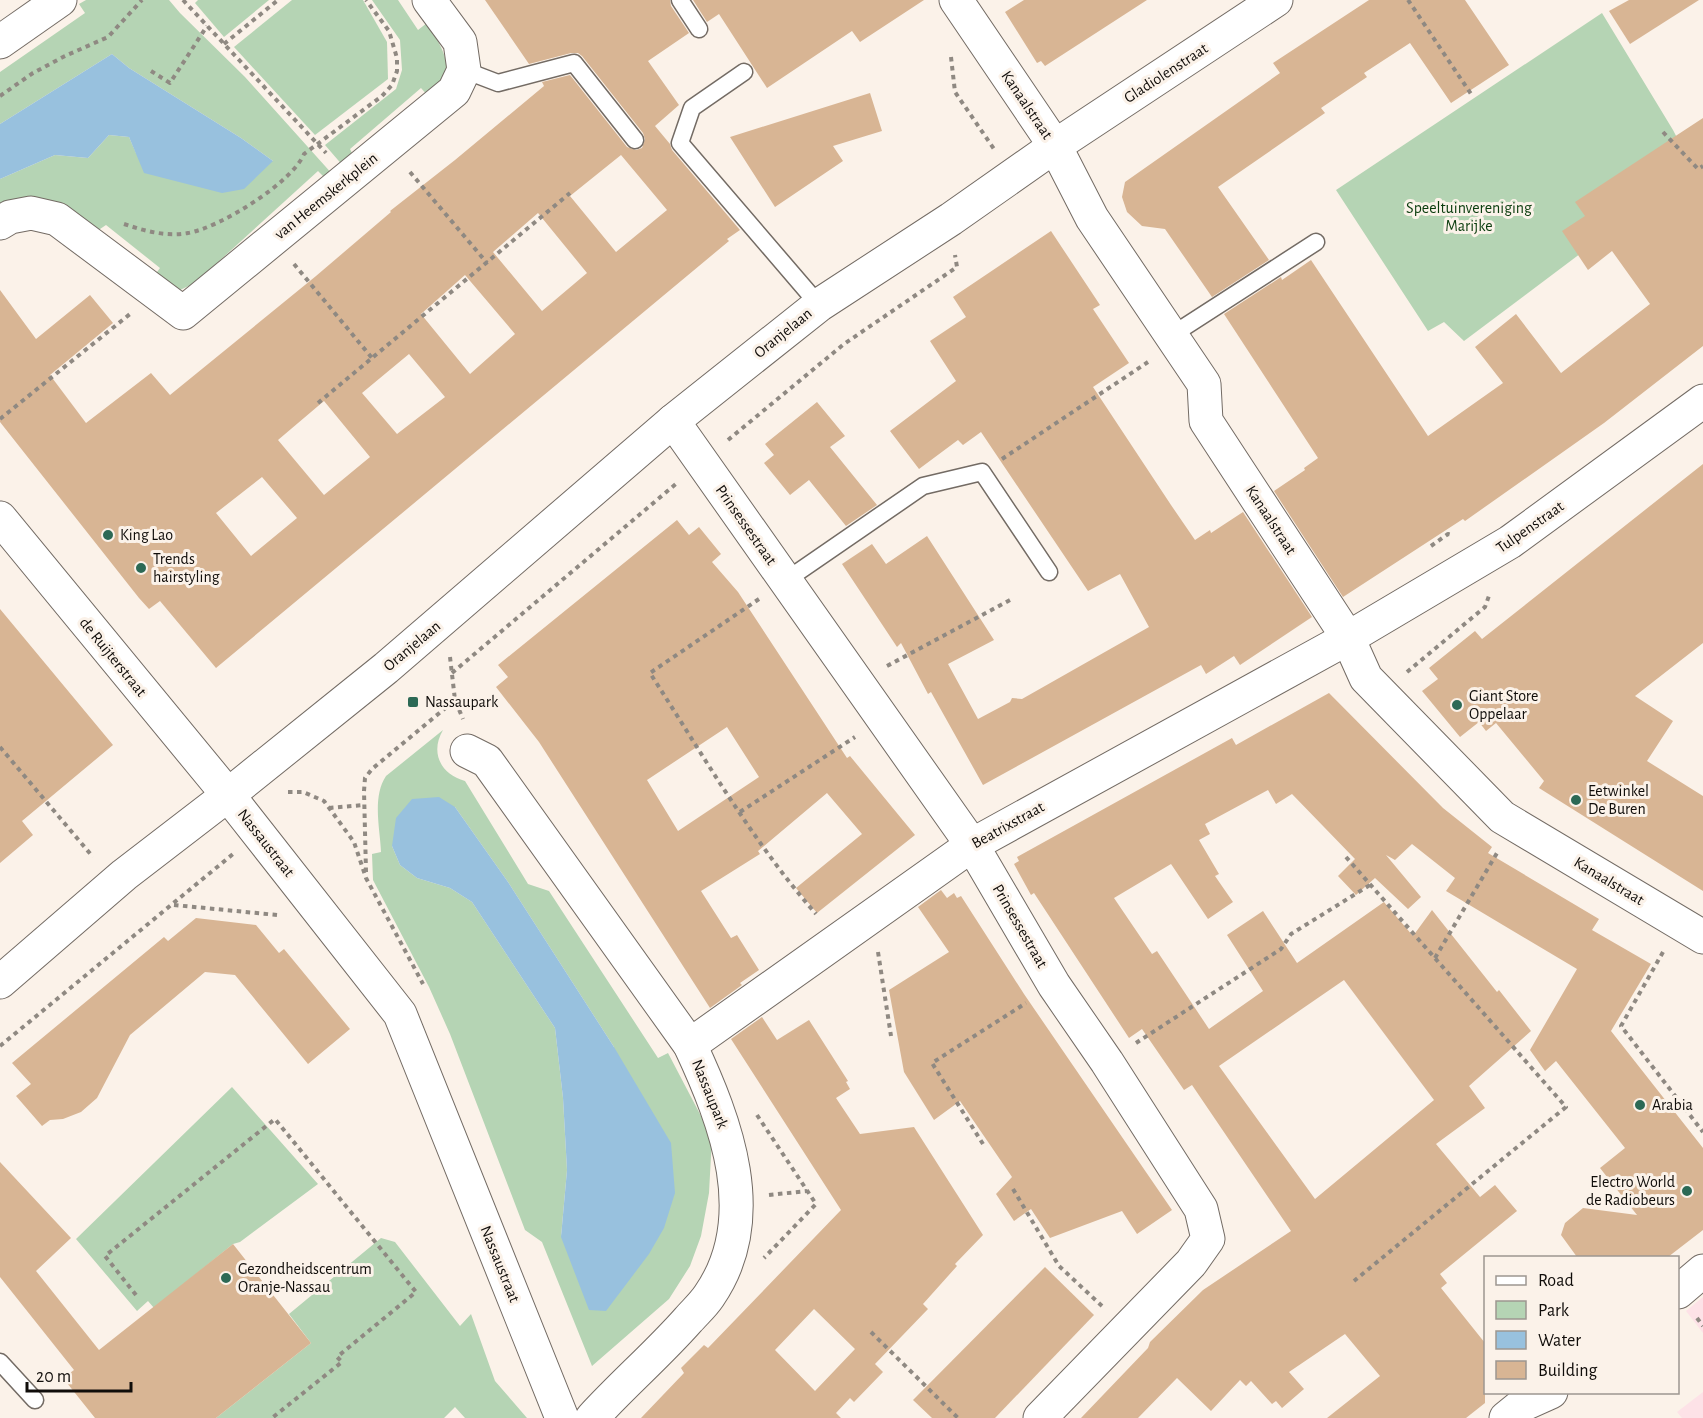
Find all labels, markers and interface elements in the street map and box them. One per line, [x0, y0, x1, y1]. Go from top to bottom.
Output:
street label: Gladiolenstraat [1121, 40, 1211, 106]
street label: Kanaalstraat [998, 68, 1056, 142]
street label: van Heemskerkplein [272, 150, 380, 242]
park label: Speeltuinvereniging Marijke [1406, 200, 1532, 235]
street label: Oranjelaan [751, 305, 816, 362]
street label: Prinsessestraat [713, 482, 779, 568]
street label: Kanaalstraat [1243, 483, 1299, 557]
street label: Tulpenstraat [1493, 498, 1567, 556]
place label: King Lao [120, 527, 173, 543]
marker: King Lao [101, 528, 115, 542]
place label: Trends hairstyling [153, 551, 220, 586]
marker: Trends hairstyling [134, 561, 148, 575]
street label: de Ruijterstraat [76, 614, 150, 700]
street label: Oranjelaan [380, 618, 444, 675]
place label: Giant Store Oppelaar [1469, 688, 1538, 722]
place label: Nassaupark [425, 694, 499, 710]
marker: Nassaupark [406, 695, 420, 709]
marker: Giant Store Oppelaar [1450, 698, 1464, 712]
place label: Eetwinkel De Buren [1588, 783, 1649, 817]
marker: Eetwinkel De Buren [1569, 793, 1583, 807]
street label: Beatrixstraat [969, 799, 1047, 851]
street label: Nassaustraat [235, 806, 297, 880]
street label: Kanaalstraat [1571, 854, 1647, 908]
street label: Prinsessestraat [990, 881, 1050, 971]
street label: Nassaupark [689, 1057, 731, 1132]
place label: Arabia [1652, 1097, 1693, 1113]
marker: Arabia [1633, 1098, 1647, 1112]
place label: Electro World de Radiobeurs [1586, 1174, 1675, 1208]
marker: Electro World de Radiobeurs [1680, 1184, 1694, 1198]
street label: Nassaustraat [477, 1223, 523, 1305]
legend [1484, 1256, 1679, 1394]
place label: Gezondheidscentrum Oranje-Nassau [238, 1261, 372, 1296]
marker: Gezondheidscentrum Oranje-Nassau [219, 1271, 233, 1285]
text: Road [1538, 1272, 1574, 1290]
text: Park [1538, 1302, 1570, 1320]
text: Water [1538, 1332, 1581, 1350]
scale bar [27, 1355, 130, 1393]
text: Building [1538, 1362, 1598, 1380]
text: 20 m [36, 1368, 71, 1386]

